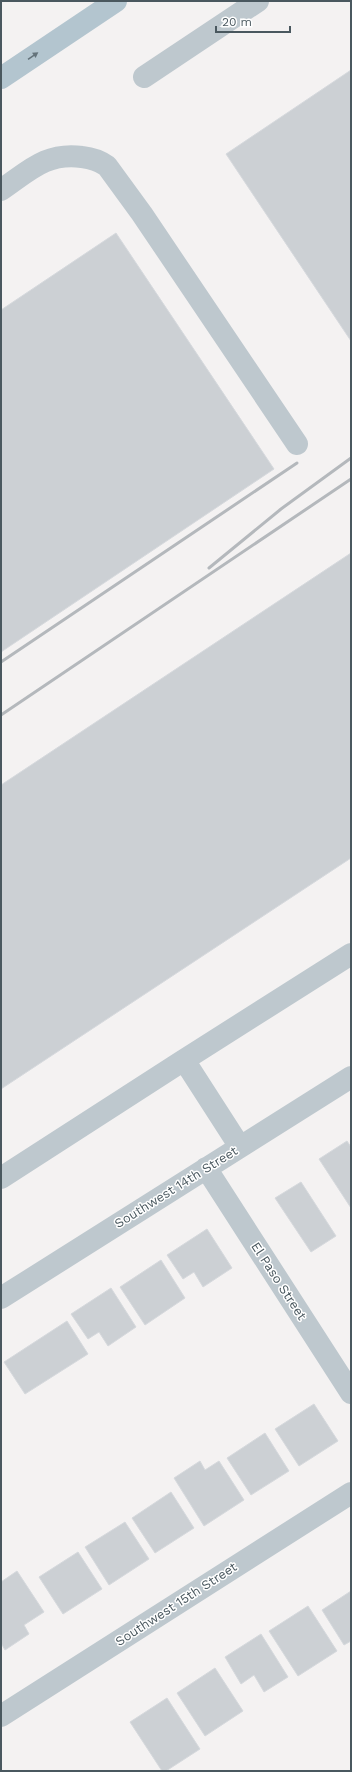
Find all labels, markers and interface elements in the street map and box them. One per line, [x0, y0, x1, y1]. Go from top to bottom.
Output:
scale bar [216, 8, 290, 34]
text: 20 m [222, 15, 252, 29]
one-way arrow [28, 53, 39, 60]
street label: Southwest 14th Street [112, 1143, 241, 1231]
street label: El Paso Street [248, 1239, 310, 1323]
street label: Southwest 15th Street [112, 1559, 240, 1649]

